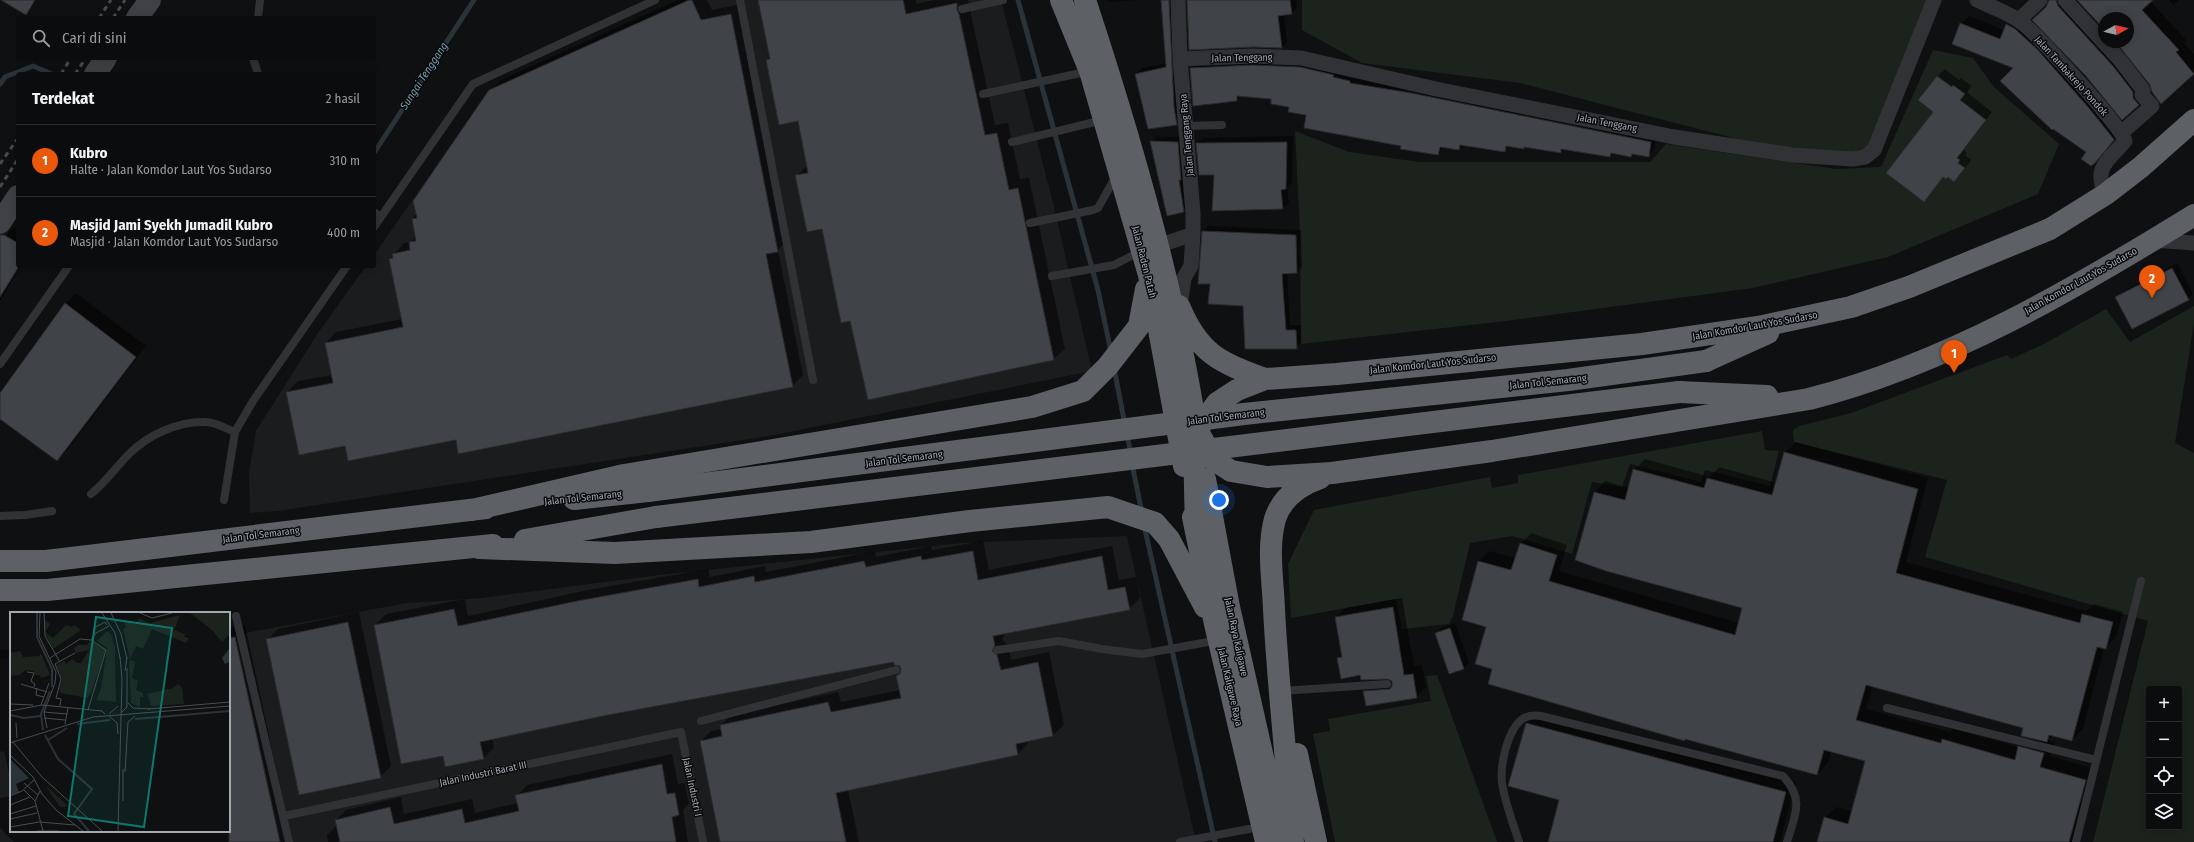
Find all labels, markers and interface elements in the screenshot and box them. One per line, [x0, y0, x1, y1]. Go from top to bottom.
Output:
north arrow [2098, 12, 2134, 48]
search box [16, 16, 376, 60]
icon: search [30, 27, 52, 49]
text: Cari di sini [62, 29, 127, 47]
street label: Jalan Tambakrejo Pondok [2032, 34, 2110, 119]
water label: Sungai Tenggang [397, 40, 451, 113]
street label: Jalan Tenggang [1211, 51, 1273, 65]
text: Terdekat [32, 88, 94, 109]
text: 2 hasil [326, 91, 360, 106]
street label: Jalan Tenggang Raya [1177, 93, 1197, 177]
street label: Jalan Tenggang [1576, 111, 1638, 135]
text: Kubro [70, 144, 108, 162]
text: 1 [42, 153, 48, 168]
text: 310 m [330, 153, 360, 168]
text: Halte · Jalan Komdor Laut Yos Sudarso [70, 162, 272, 177]
text: Masjid Jami Syekh Jumadil Kubro [70, 216, 273, 234]
text: 2 [42, 225, 48, 240]
text: 400 m [327, 225, 360, 240]
street label: Jalan Raden Patah [1129, 225, 1159, 299]
text: Masjid · Jalan Komdor Laut Yos Sudarso [70, 234, 278, 249]
street label: Jalan Komdor Laut Yos Sudarso [2023, 245, 2139, 317]
pin: 2 [2139, 265, 2165, 298]
street label: Jalan Komdor Laut Yos Sudarso [1691, 309, 1819, 343]
pin: 1 [1941, 340, 1967, 373]
street label: Jalan Komdor Laut Yos Sudarso [1369, 351, 1497, 377]
street label: Jalan Tol Semarang [1509, 372, 1587, 392]
street label: Jalan Tol Semarang [1187, 406, 1265, 428]
street label: Jalan Tol Semarang [865, 448, 943, 470]
street label: Jalan Tol Semarang [544, 488, 622, 508]
your location [1209, 490, 1229, 510]
street label: Jalan Tol Semarang [222, 524, 300, 546]
street label: Jalan Raya Kaligawe [1222, 596, 1250, 678]
inset map [10, 612, 230, 832]
street label: Jalan Kaligawe Raya [1215, 647, 1245, 728]
map controls [2146, 686, 2182, 830]
button: + [2146, 686, 2182, 722]
button: − [2146, 722, 2182, 758]
street label: Jalan Industri I [680, 757, 704, 817]
button: locate [2146, 758, 2182, 794]
street label: Jalan Industri Barat III [438, 759, 528, 789]
button: layers [2146, 794, 2182, 830]

